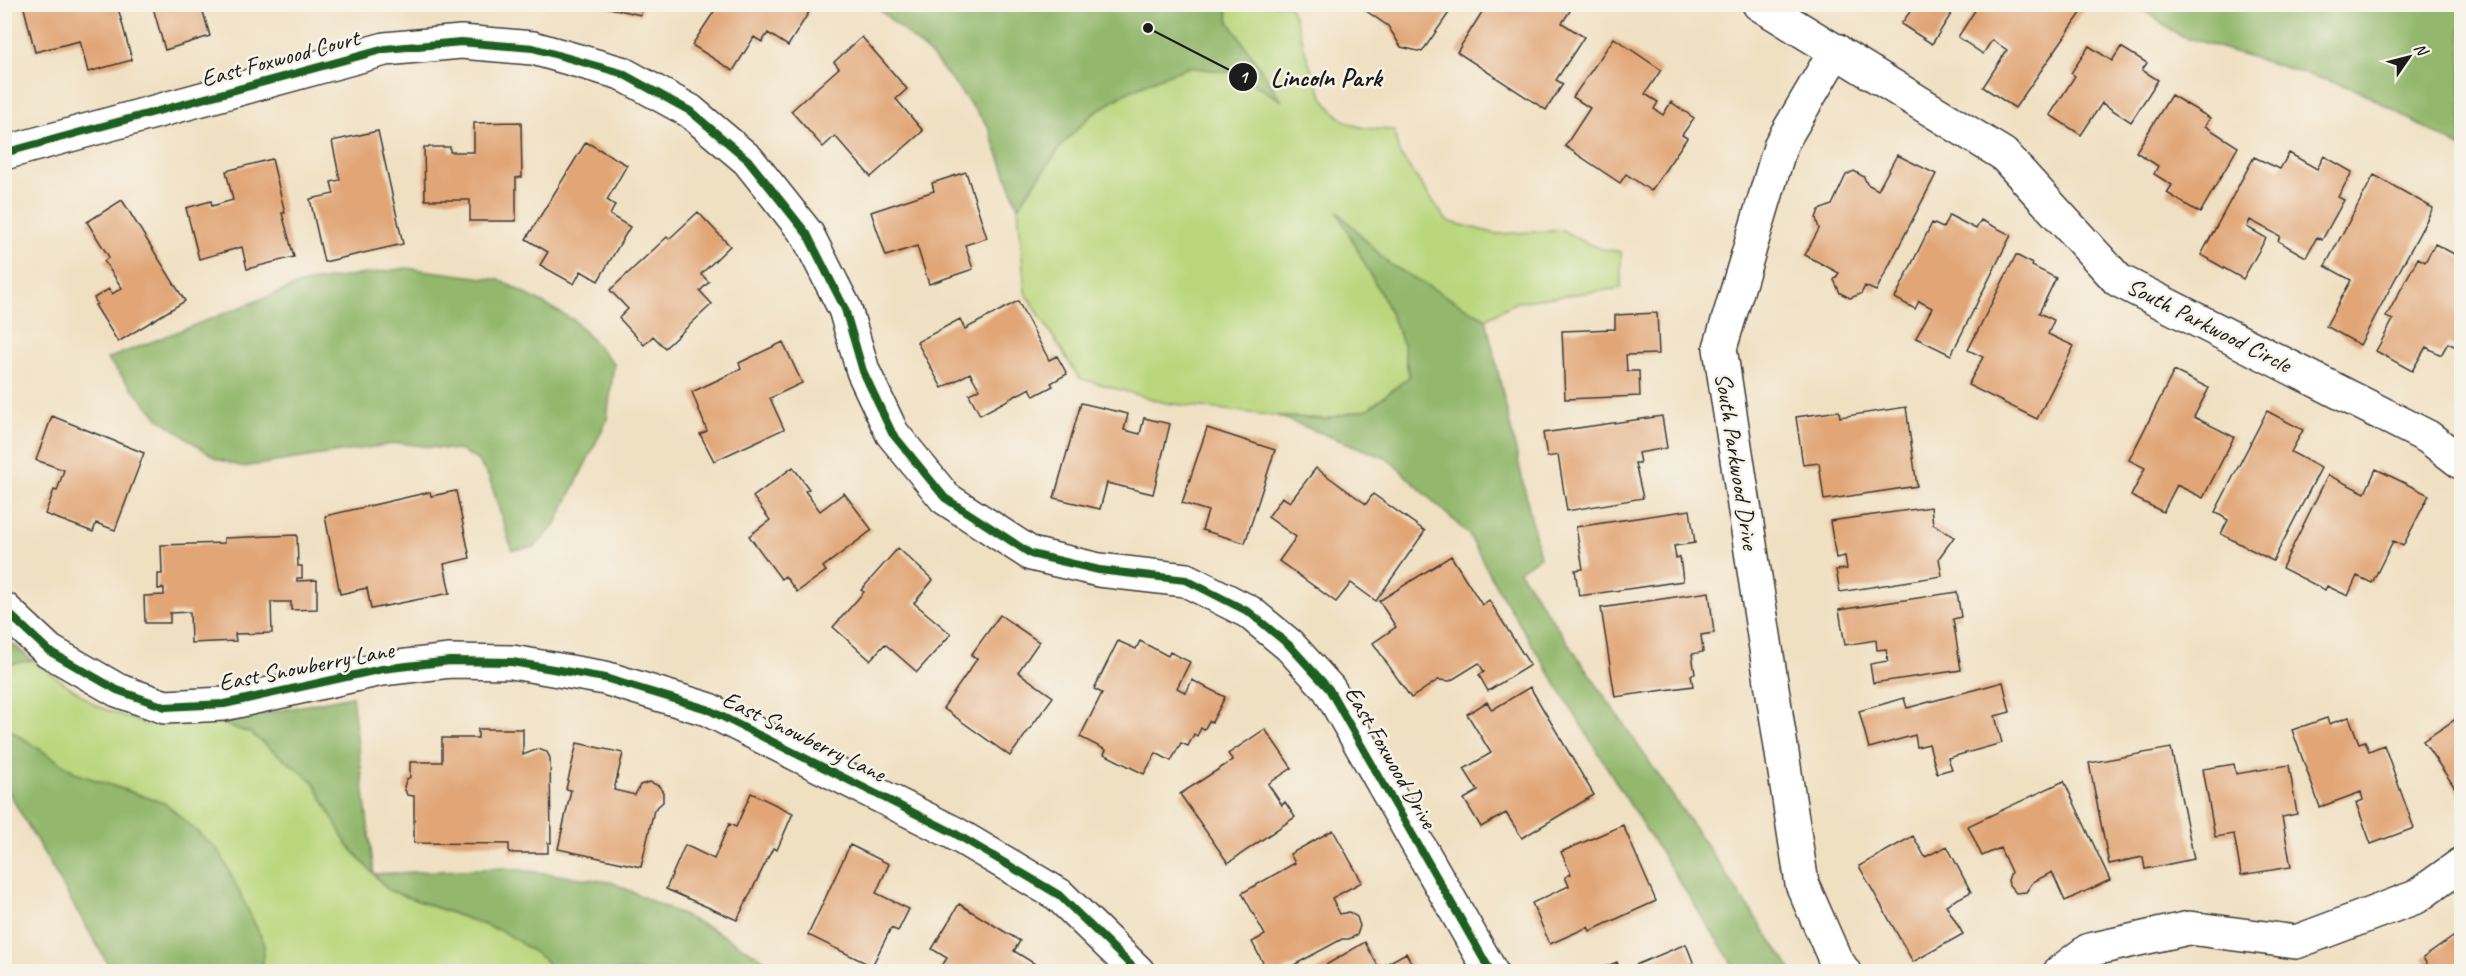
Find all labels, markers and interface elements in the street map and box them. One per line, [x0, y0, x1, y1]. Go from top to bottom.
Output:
street label: East Foxwood Court [198, 22, 364, 93]
north arrow [2379, 27, 2439, 87]
text: N [2409, 39, 2433, 61]
callout: Lincoln Park [1228, 55, 1394, 99]
text: Lincoln Park [1270, 61, 1384, 94]
text: 1 [1239, 66, 1249, 88]
street label: South Parkwood Circle [2122, 271, 2298, 380]
street label: South Parkwood Drive [1708, 371, 1766, 554]
street label: East Snowberry Lane [216, 634, 398, 698]
street label: East Foxwood Drive [1338, 680, 1445, 836]
street label: East Snowberry Lane [718, 684, 892, 789]

